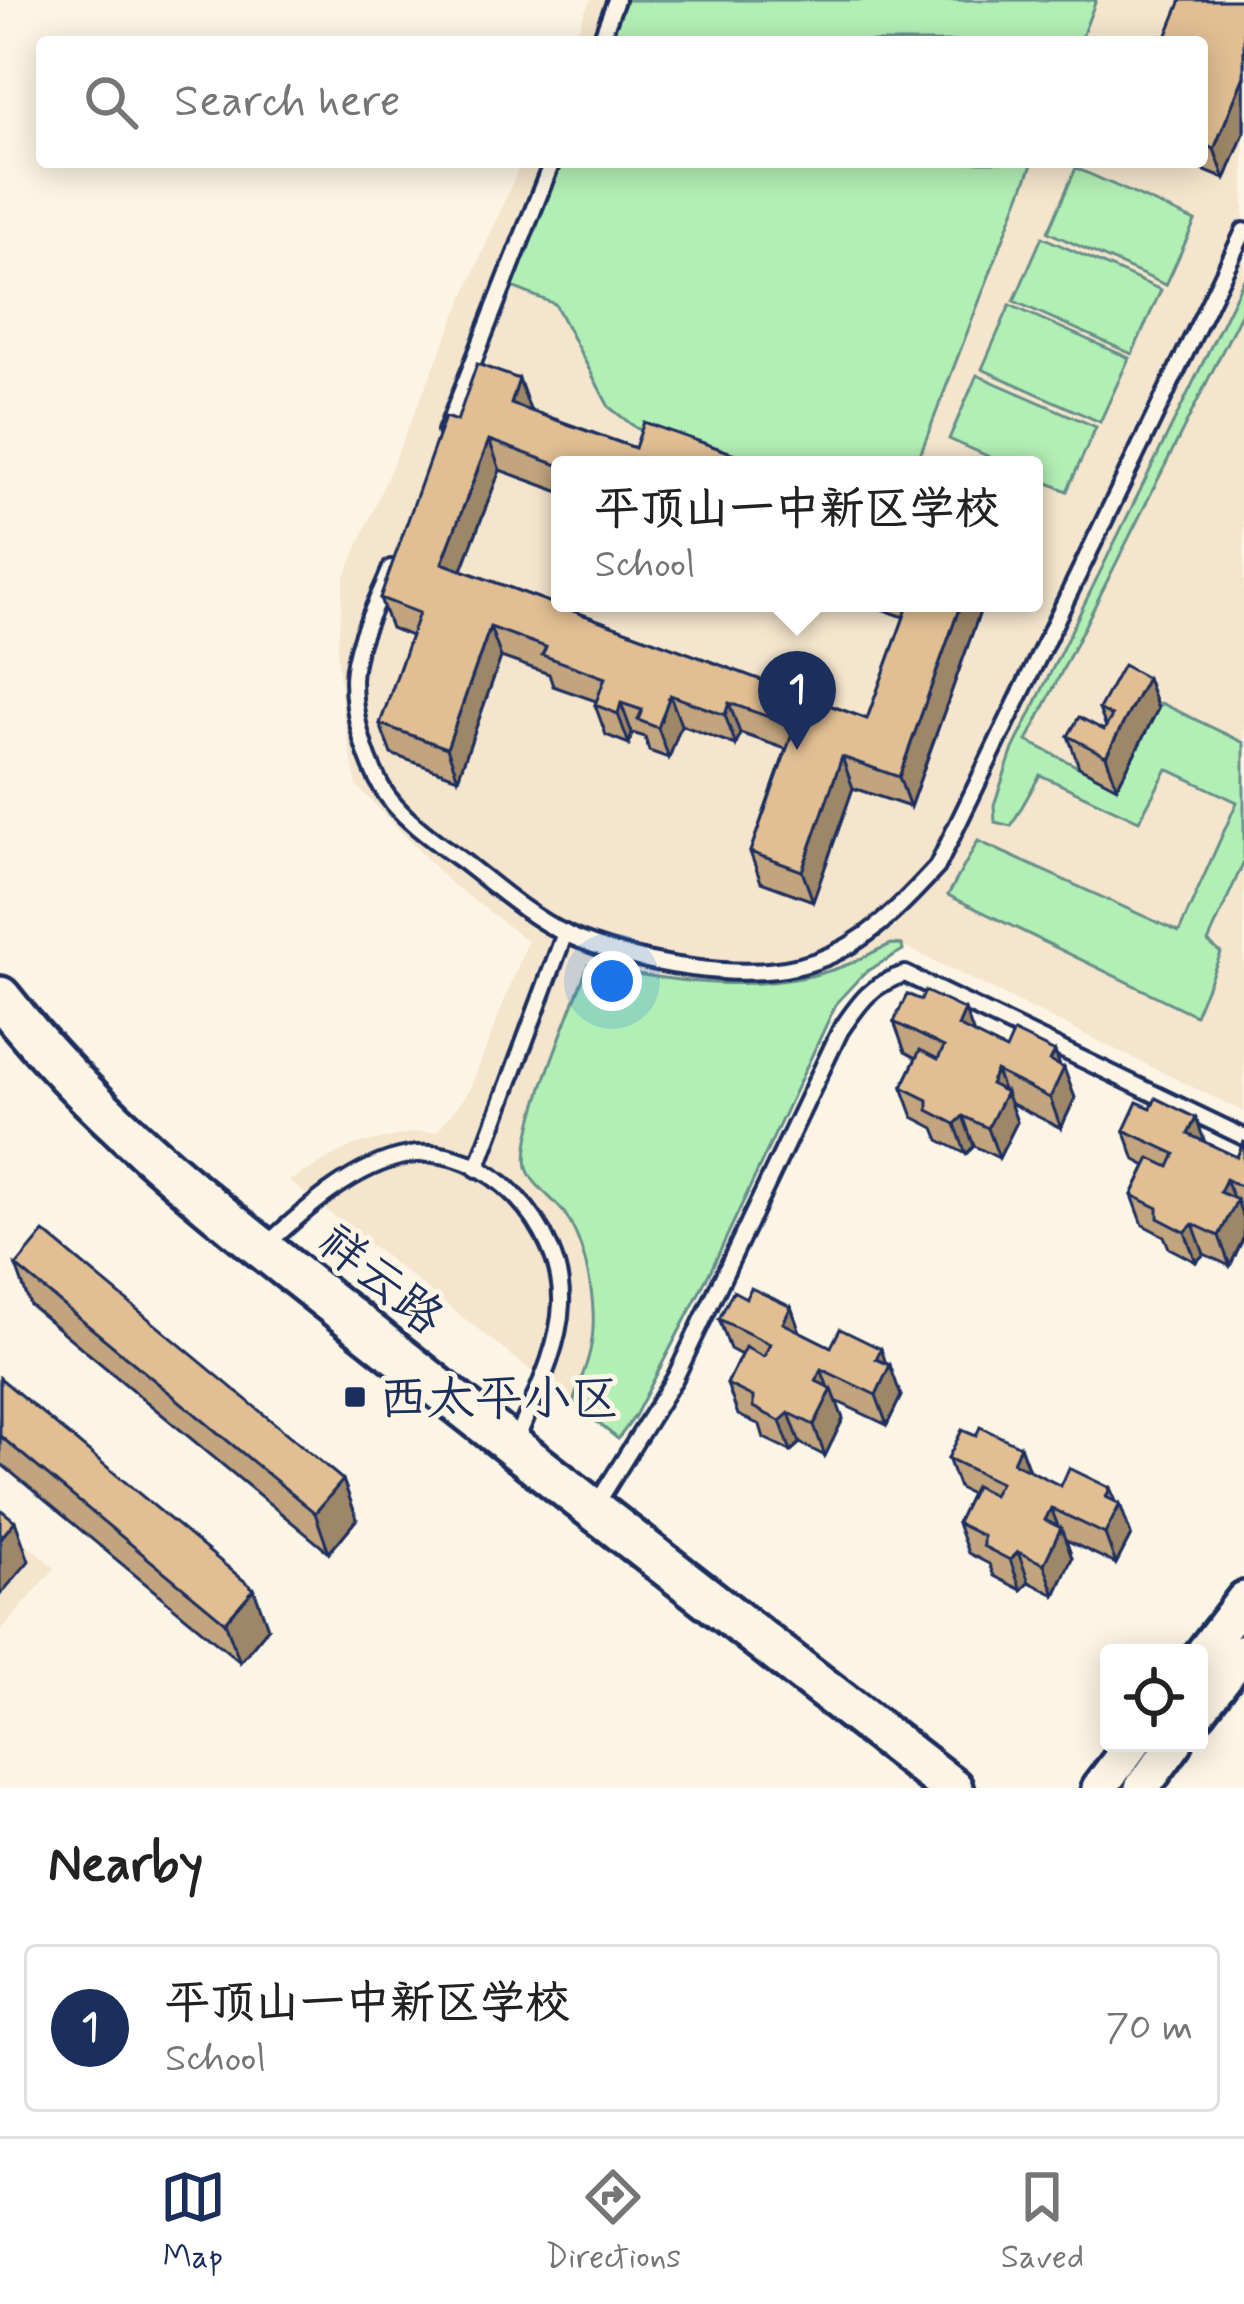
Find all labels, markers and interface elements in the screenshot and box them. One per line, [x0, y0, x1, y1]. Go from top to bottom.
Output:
search box [36, 36, 1208, 168]
icon: search [78, 69, 144, 135]
text: Search here [174, 73, 401, 132]
popup [551, 456, 1043, 612]
text: 平顶山一中新区学校 [594, 481, 1000, 540]
text: School [594, 540, 696, 591]
pin: 1 [758, 651, 836, 750]
your location [582, 951, 642, 1011]
street label: 祥云路 [304, 1211, 456, 1351]
place label: 西太平小区 [379, 1369, 619, 1432]
marker: 西太平小区 [342, 1384, 368, 1410]
map controls [1100, 1644, 1208, 1752]
button: locate [1100, 1644, 1208, 1752]
text: Nearby [48, 1833, 203, 1899]
text: 平顶山一中新区学校 [165, 1975, 570, 2034]
text: 1 [81, 2003, 99, 2054]
text: 70 m [1105, 2003, 1193, 2054]
text: School [165, 2034, 266, 2085]
tab: Map [160, 2164, 226, 2280]
tab: Directions [545, 2164, 681, 2280]
tab: Saved [1001, 2164, 1084, 2280]

